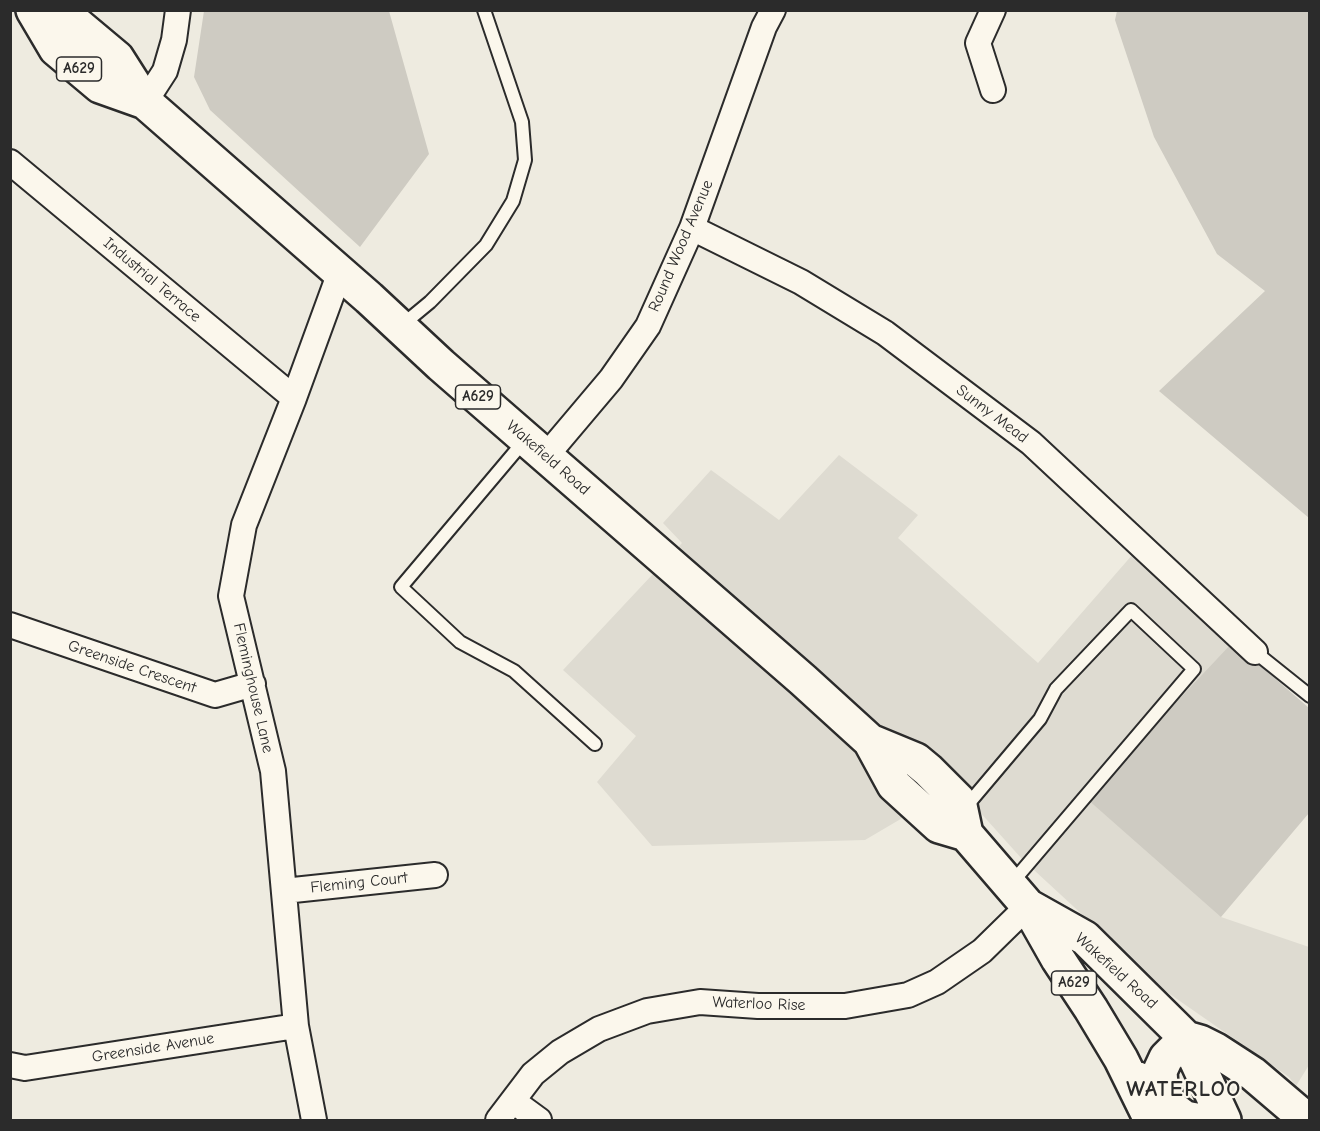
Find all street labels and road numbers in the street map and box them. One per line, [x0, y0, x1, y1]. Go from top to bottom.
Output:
road number: A629 [56, 57, 101, 81]
street label: Round Wood Avenue [645, 177, 717, 315]
street label: Industrial Terrace [99, 234, 205, 326]
street label: Sunny Mead [952, 381, 1032, 447]
road number: A629 [456, 385, 500, 409]
street label: Wakefield Road [502, 416, 594, 500]
street label: Fleminghouse Lane [229, 621, 277, 755]
street label: Greenside Crescent [65, 636, 199, 698]
street label: Fleming Court [309, 868, 409, 898]
street label: Wakefield Road [1071, 929, 1161, 1013]
road number: A629 [1052, 971, 1096, 995]
street label: Waterloo Rise [712, 993, 806, 1015]
street label: Greenside Avenue [91, 1029, 215, 1067]

